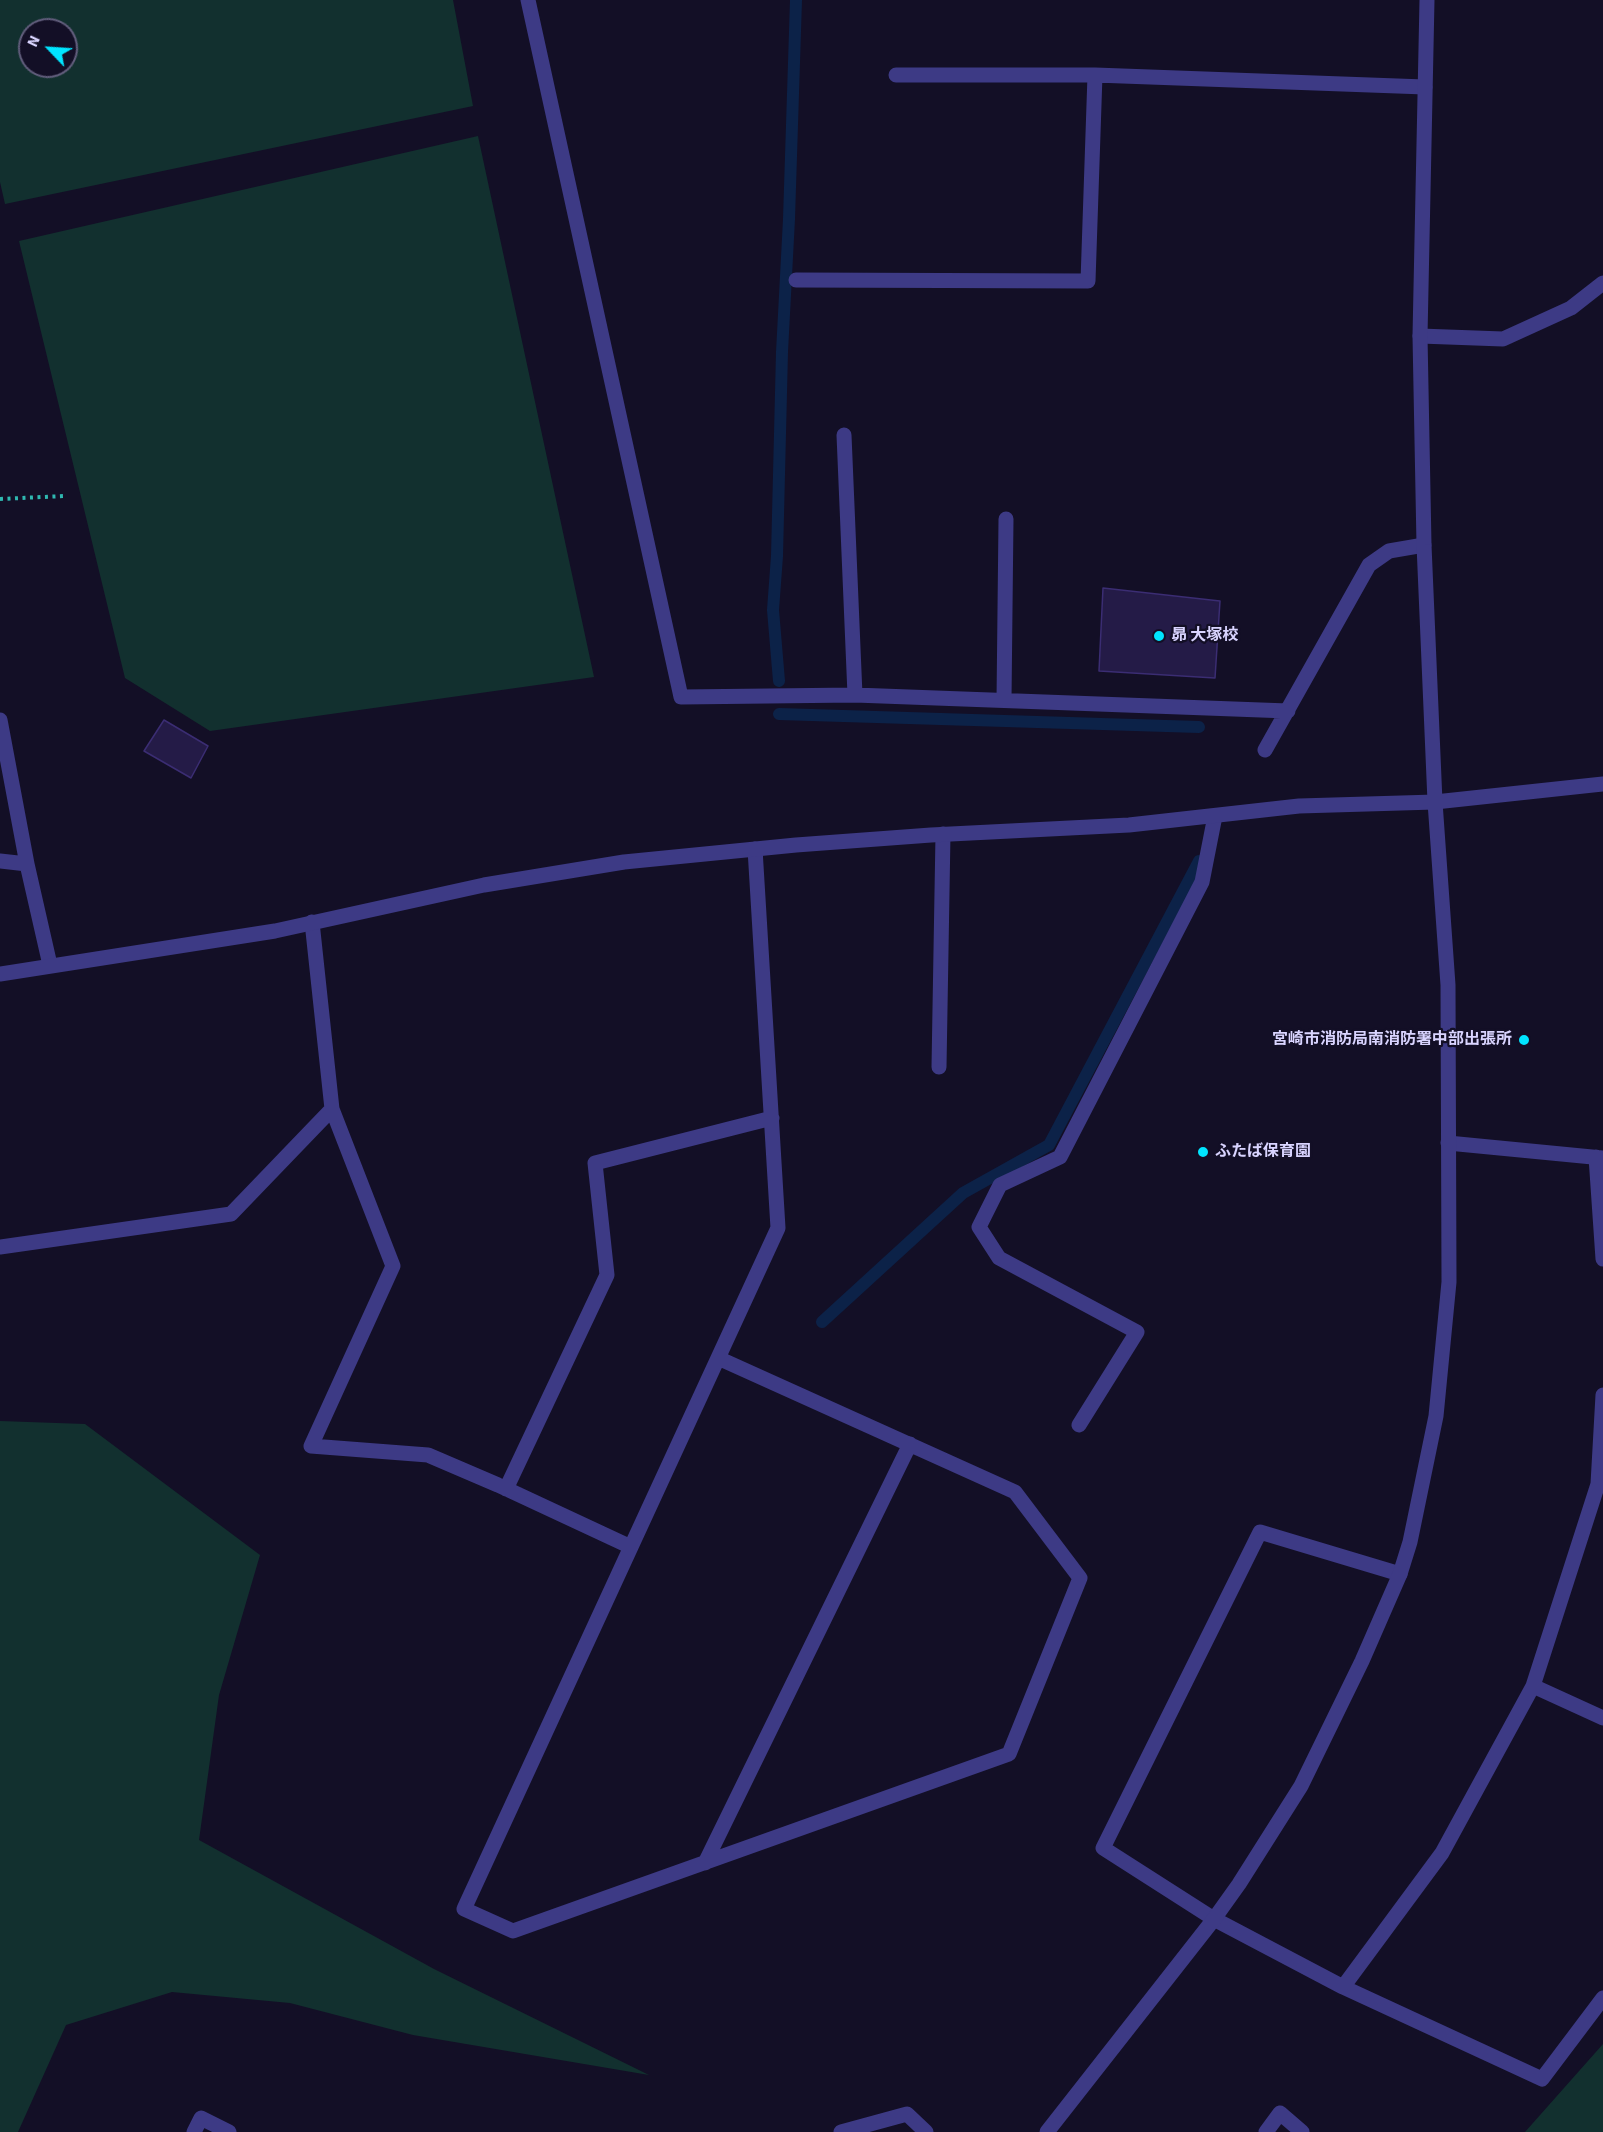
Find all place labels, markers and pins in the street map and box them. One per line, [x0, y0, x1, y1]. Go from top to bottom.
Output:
place label: 昴 大塚校 [1171, 626, 1238, 646]
marker: 昴 大塚校 [1152, 629, 1166, 643]
place label: 宮崎市消防局南消防署中部出張所 [1272, 1030, 1512, 1050]
marker: 宮崎市消防局南消防署中部出張所 [1517, 1033, 1531, 1047]
place label: ふたば保育園 [1215, 1142, 1311, 1162]
marker: ふたば保育園 [1196, 1145, 1210, 1159]

